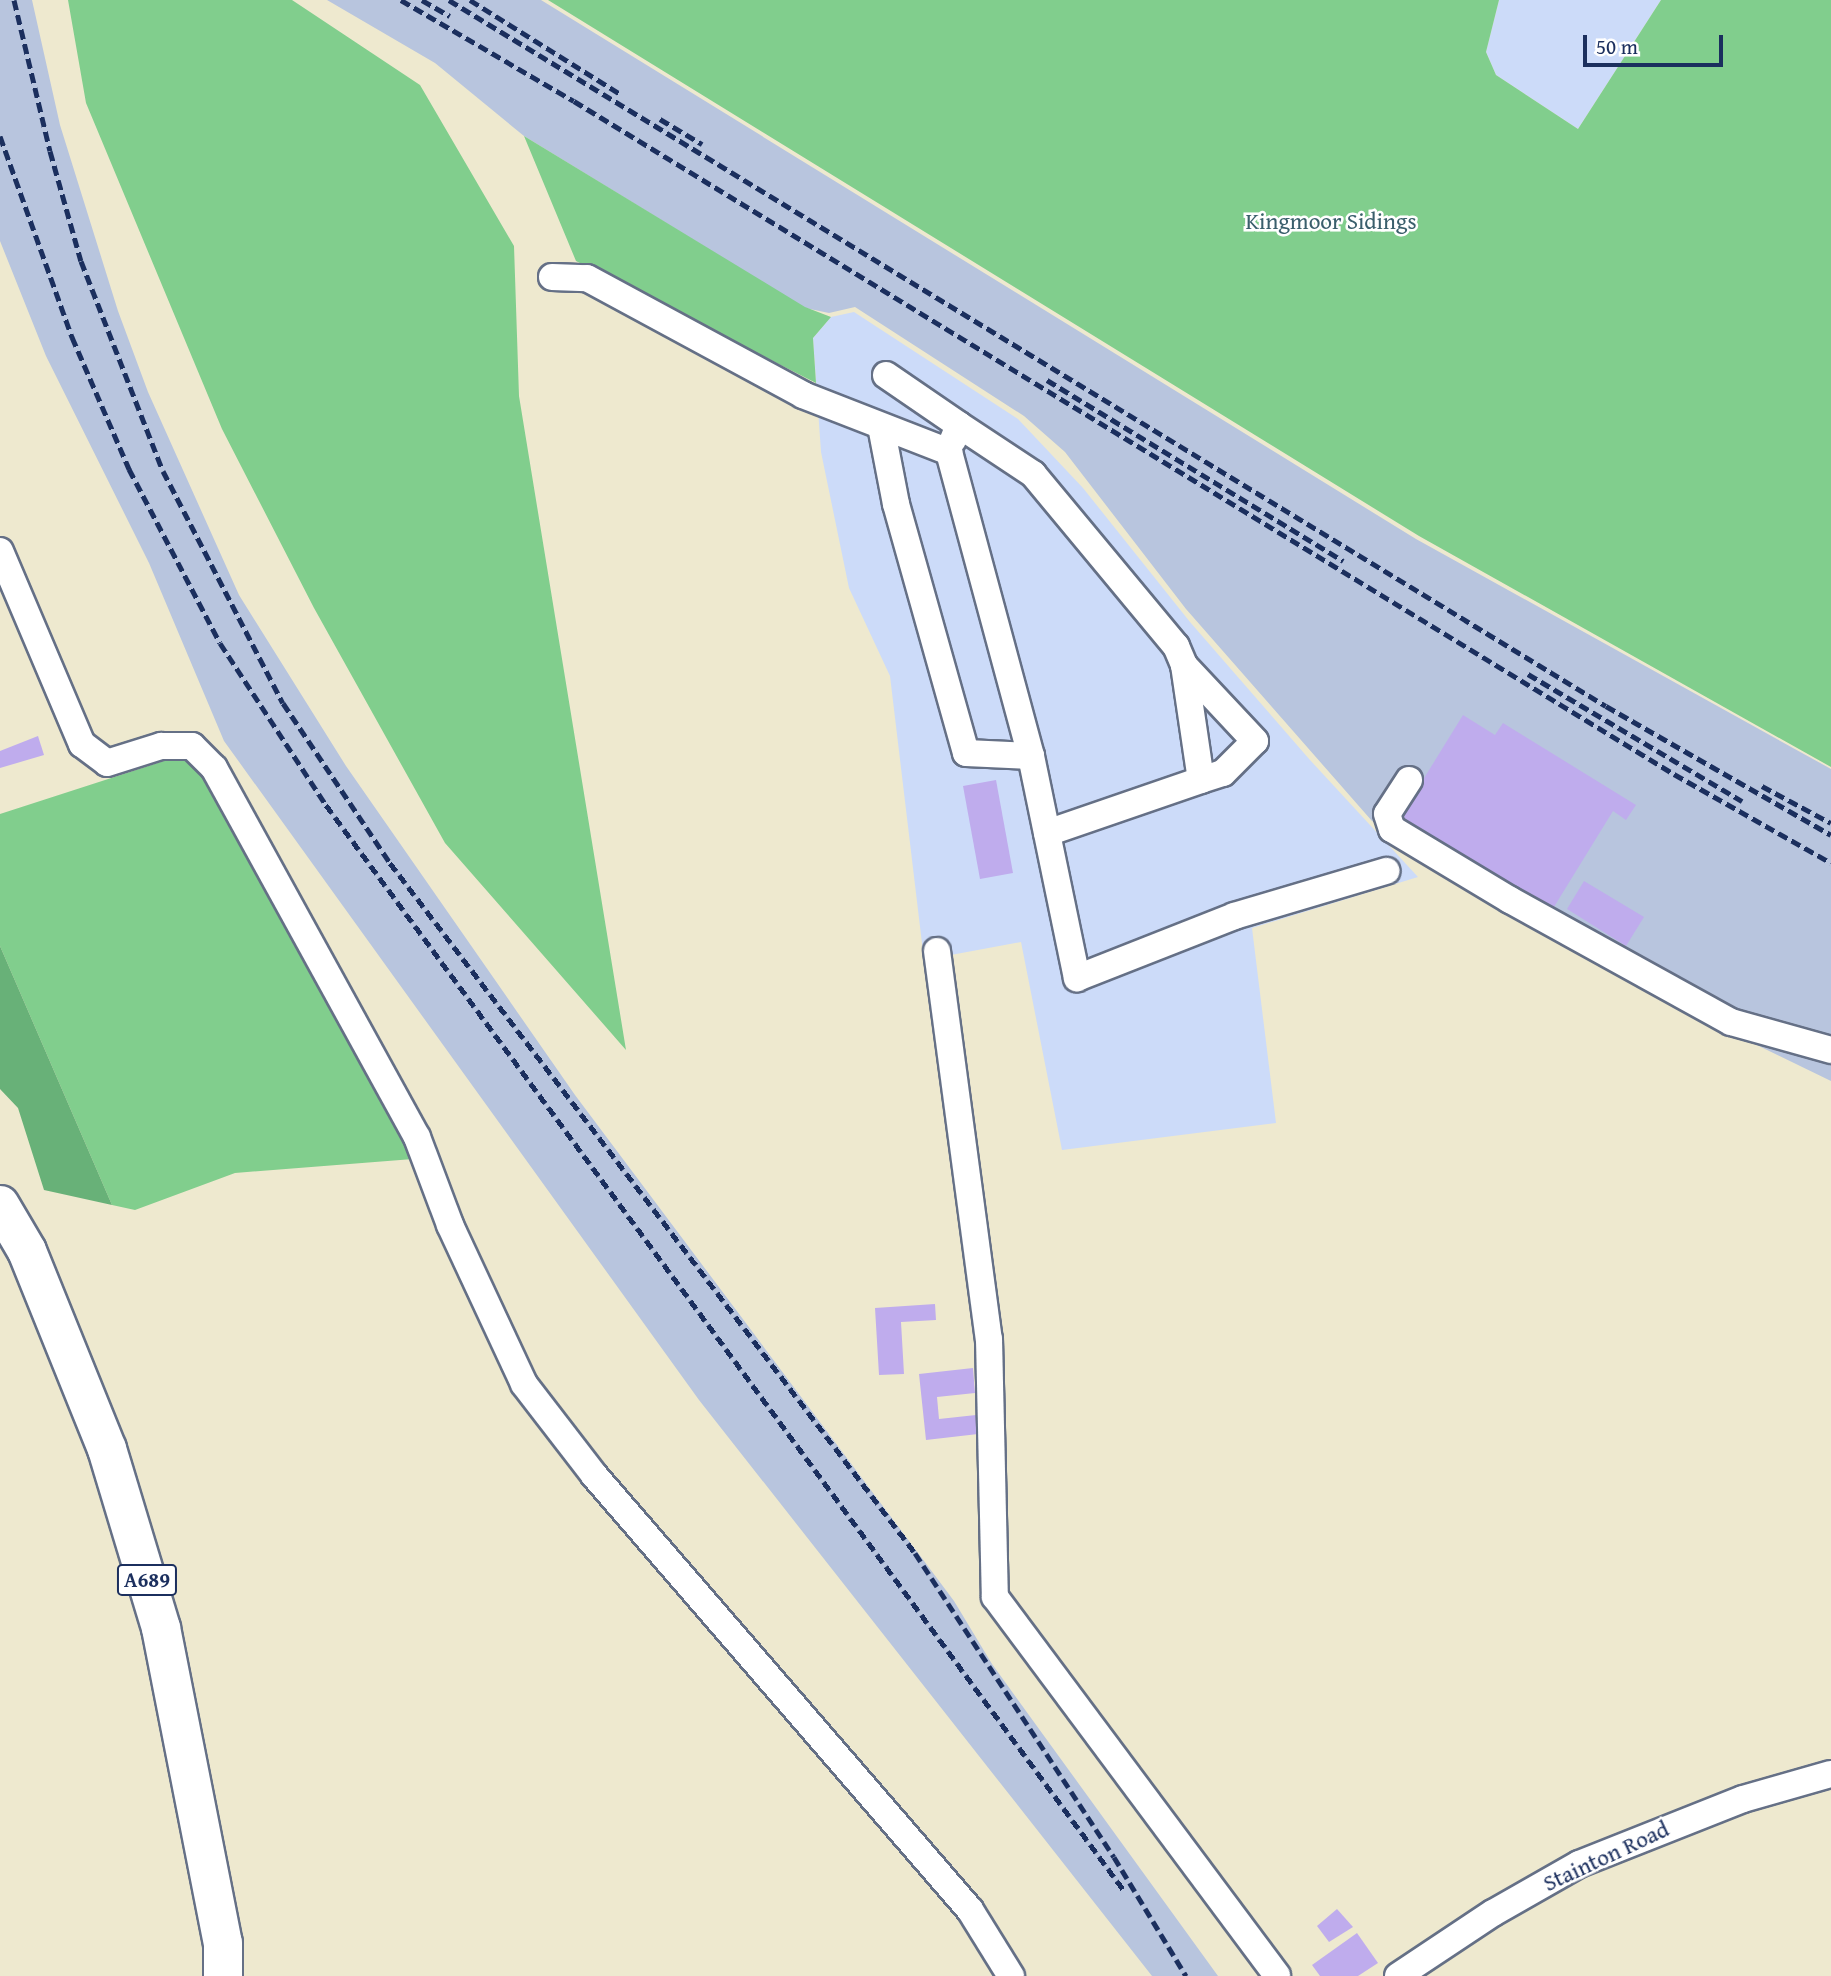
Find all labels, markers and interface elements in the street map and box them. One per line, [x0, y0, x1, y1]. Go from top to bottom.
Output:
scale bar [1586, 21, 1726, 65]
text: 50 m [1596, 31, 1638, 62]
park label: Kingmoor Sidings [1245, 207, 1417, 235]
road number: A689 [116, 1562, 178, 1598]
street label: Stainton Road [1539, 1815, 1673, 1897]

